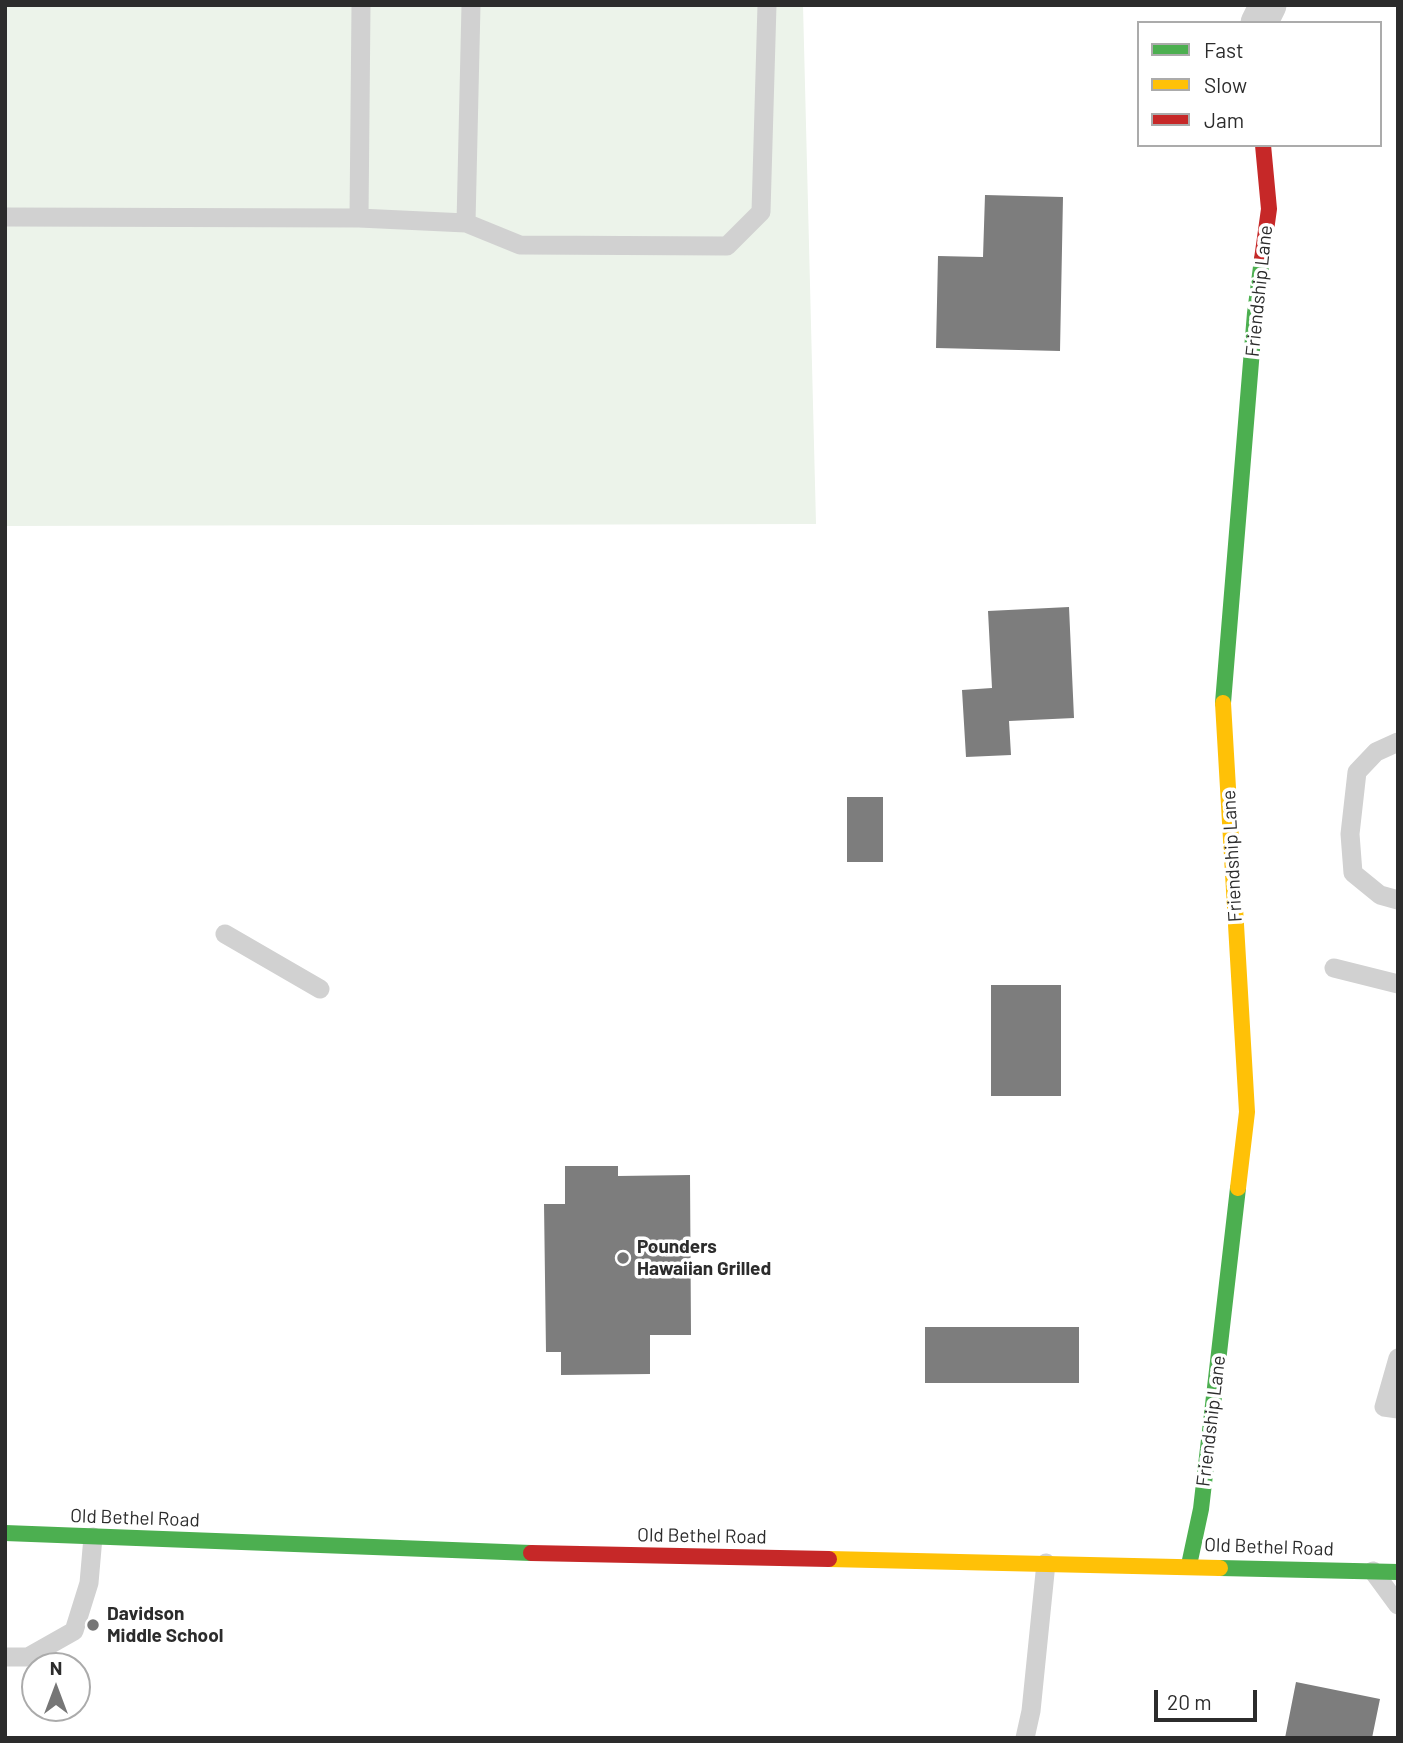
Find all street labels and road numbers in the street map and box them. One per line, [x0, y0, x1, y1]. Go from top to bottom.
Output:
street label: Friendship Lane [1241, 224, 1277, 358]
street label: Friendship Lane [1217, 789, 1247, 923]
street label: Friendship Lane [1192, 1354, 1230, 1488]
street label: Old Bethel Road [70, 1504, 200, 1532]
street label: Old Bethel Road [637, 1523, 767, 1549]
street label: Old Bethel Road [1204, 1533, 1334, 1561]

